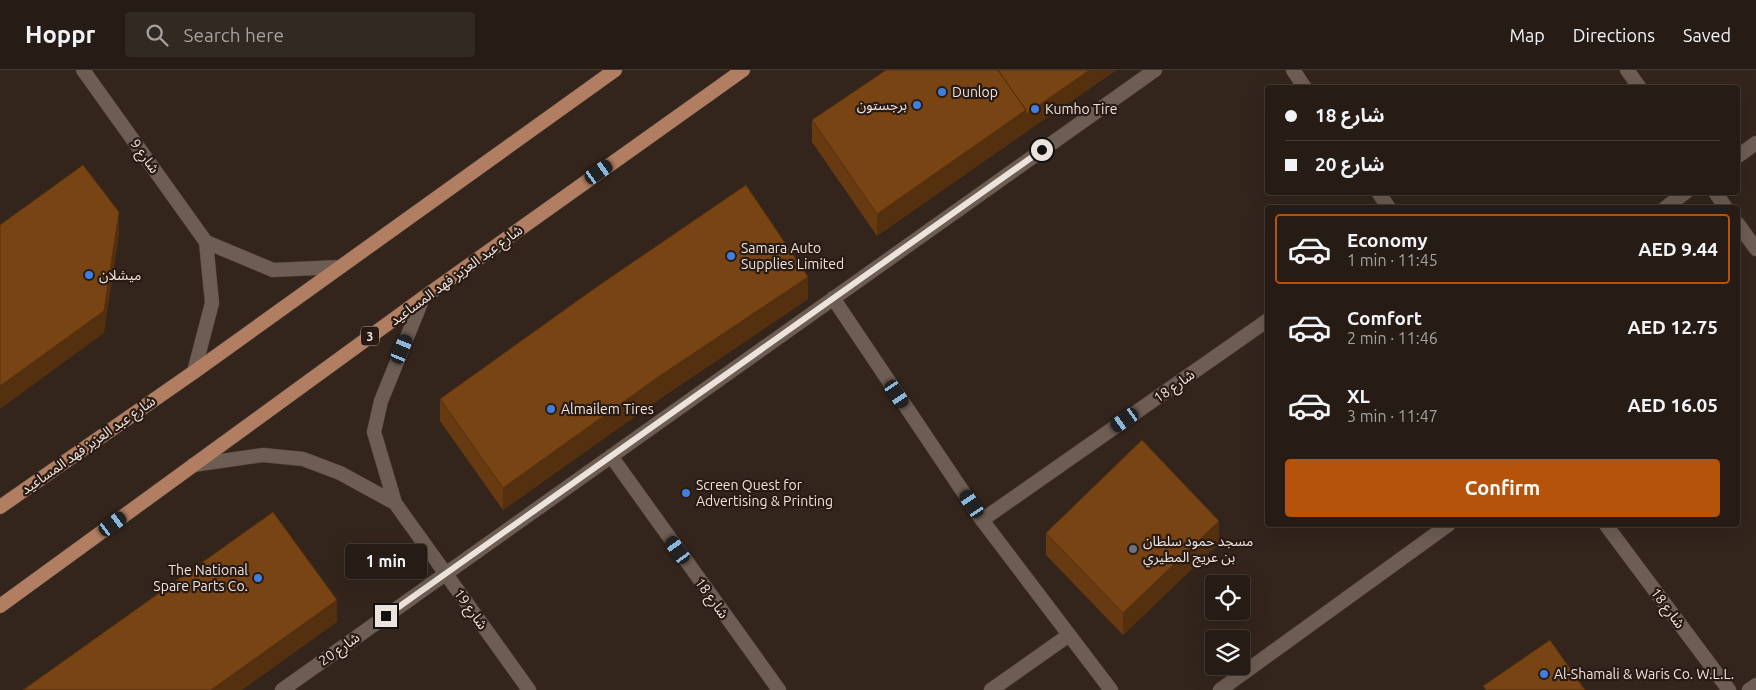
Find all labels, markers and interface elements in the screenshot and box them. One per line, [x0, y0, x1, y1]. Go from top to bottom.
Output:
search box [125, 12, 475, 57]
text: Hoppr [25, 21, 95, 48]
icon: search [143, 21, 171, 49]
text: Search here [183, 24, 284, 46]
text: Map [1509, 25, 1545, 45]
text: Directions [1573, 25, 1655, 45]
text: Saved [1683, 25, 1731, 45]
place label: Dunlop [952, 84, 998, 100]
marker: Dunlop [936, 86, 948, 98]
place label: برجستون [857, 97, 907, 114]
marker: برجستون [911, 99, 923, 111]
place label: Kumho Tire [1045, 101, 1117, 117]
marker: Kumho Tire [1029, 103, 1041, 115]
text: شارع 18 [1315, 104, 1385, 126]
street label: شارع 9 [125, 136, 163, 178]
route start [1031, 139, 1053, 161]
text: شارع 20 [1315, 153, 1385, 175]
car [582, 157, 615, 187]
street label: شارع عبد العزيز فهد المساعيد [387, 221, 527, 331]
icon: car [1287, 227, 1332, 272]
text: Economy [1347, 229, 1428, 251]
text: AED 9.44 [1638, 238, 1718, 260]
place label: Samara Auto Supplies Limited [741, 240, 844, 272]
marker: Samara Auto Supplies Limited [725, 250, 737, 262]
text: 1 min · 11:45 [1347, 251, 1438, 269]
place label: ميشلان [99, 267, 141, 284]
marker: ميشلان [83, 269, 95, 281]
icon: car [1287, 305, 1332, 350]
text: Comfort [1347, 307, 1422, 329]
text: AED 12.75 [1627, 316, 1718, 338]
road number: 3 [361, 326, 379, 346]
text: 2 min · 11:46 [1347, 329, 1438, 347]
car [389, 332, 414, 366]
street label: شارع 18 [1150, 366, 1199, 408]
car [882, 377, 911, 411]
icon: car [1287, 383, 1332, 428]
text: XL [1347, 385, 1370, 407]
street label: شارع عبد العزيز فهد المساعيد [18, 393, 160, 500]
text: AED 16.05 [1627, 394, 1718, 416]
place label: Almailem Tires [561, 401, 654, 417]
marker: Almailem Tires [545, 403, 557, 415]
car [1108, 405, 1141, 435]
text: 3 min · 11:47 [1347, 407, 1438, 425]
button: Confirm [1285, 459, 1720, 517]
place label: Screen Quest for Advertising & Printing [696, 477, 833, 509]
marker: Screen Quest for Advertising & Printing [680, 487, 692, 499]
car [957, 487, 986, 521]
car [96, 509, 129, 539]
car [663, 533, 692, 567]
place label: مسجد حمود سلطان بن عريج المطيري [1143, 533, 1253, 568]
marker: مسجد حمود سلطان بن عريج المطيري [1127, 543, 1139, 555]
callout: 1 min [345, 544, 427, 578]
text: 1 min [366, 552, 406, 570]
place label: The National Spare Parts Co. [153, 562, 248, 594]
marker: The National Spare Parts Co. [252, 572, 264, 584]
street label: شارع 18 [689, 575, 732, 623]
map controls [1205, 575, 1250, 675]
button: locate [1205, 575, 1250, 620]
street label: شارع 18 [1645, 585, 1688, 633]
street label: شارع 19 [448, 586, 491, 634]
route end [375, 605, 397, 627]
street label: شارع 20 [315, 629, 364, 671]
button: layers [1205, 630, 1250, 675]
place label: Al-Shamali & Waris Co. W.L.L. [1554, 666, 1734, 682]
marker: Al-Shamali & Waris Co. W.L.L. [1538, 668, 1550, 680]

